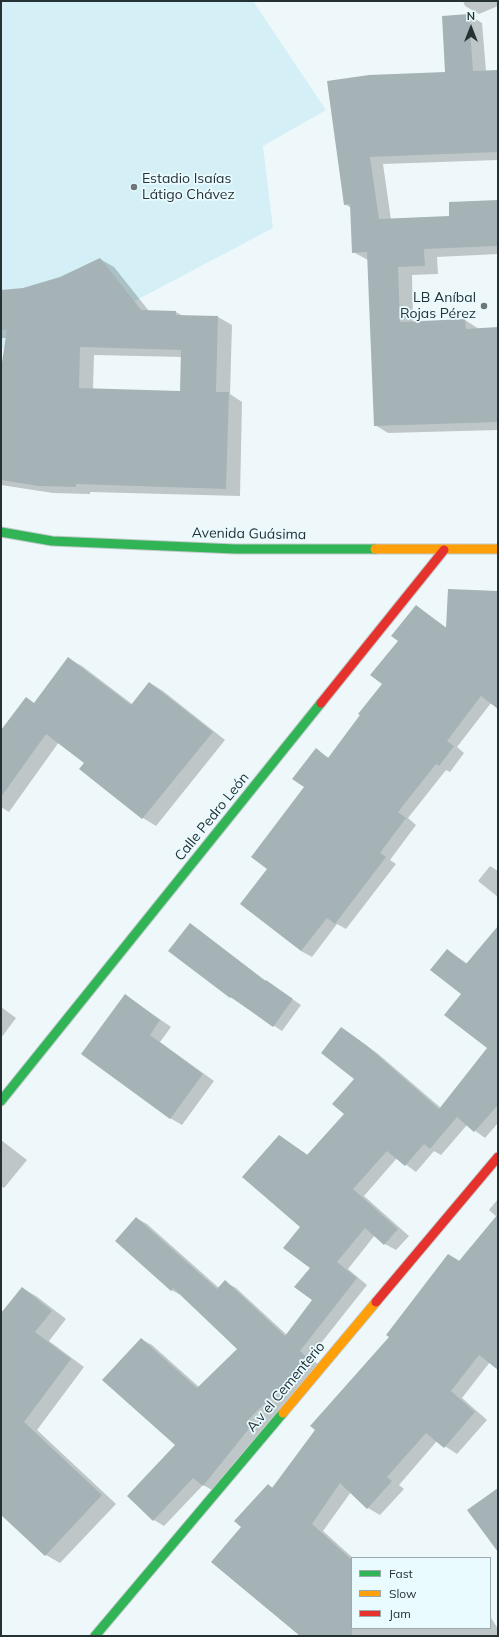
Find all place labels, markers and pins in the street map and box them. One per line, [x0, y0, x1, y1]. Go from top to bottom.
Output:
place label: Estadio Isaías Látigo Chávez [142, 171, 235, 204]
marker: Estadio Isaías Látigo Chávez [129, 182, 139, 192]
place label: LB Aníbal Rojas Pérez [400, 290, 476, 322]
marker: LB Aníbal Rojas Pérez [479, 301, 489, 311]

